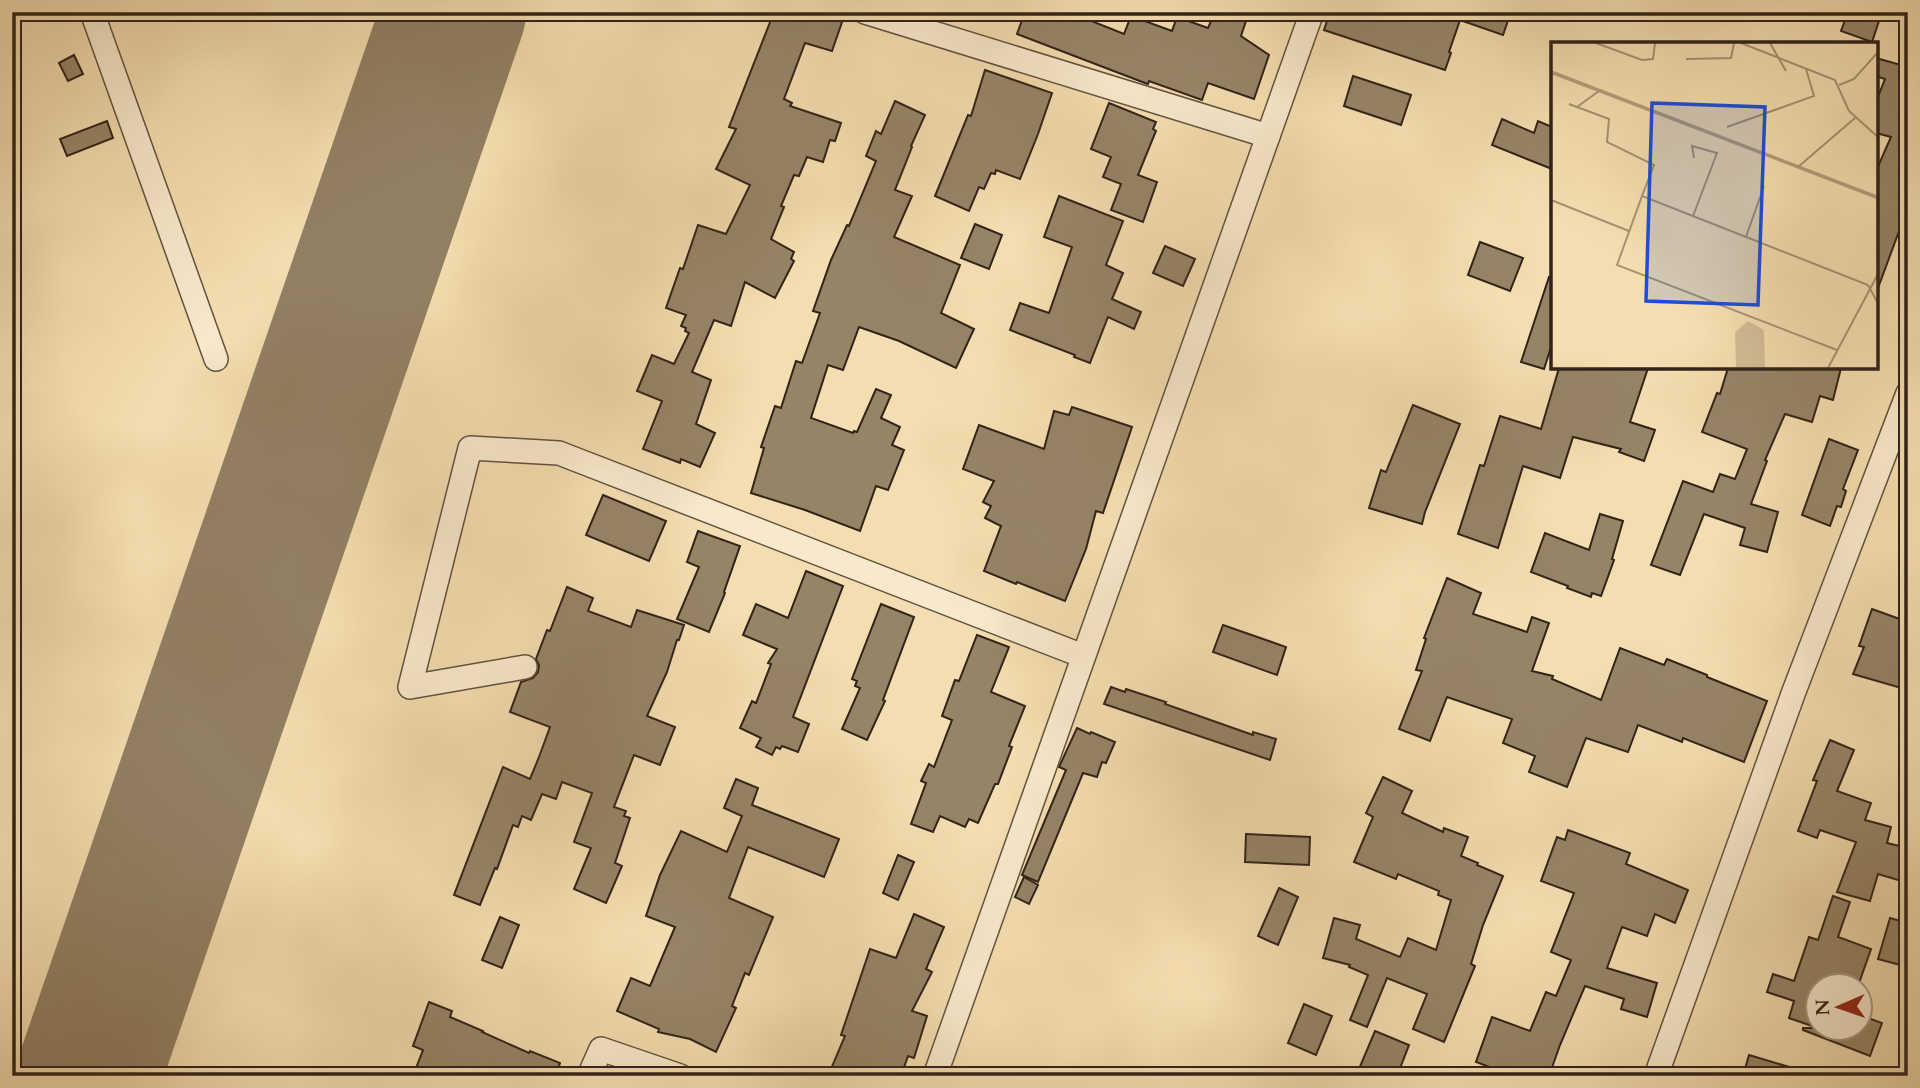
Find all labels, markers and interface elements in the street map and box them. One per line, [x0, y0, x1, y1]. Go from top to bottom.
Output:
inset map [1551, 42, 1878, 369]
north arrow [1804, 972, 1874, 1042]
text: N [1810, 998, 1836, 1016]

